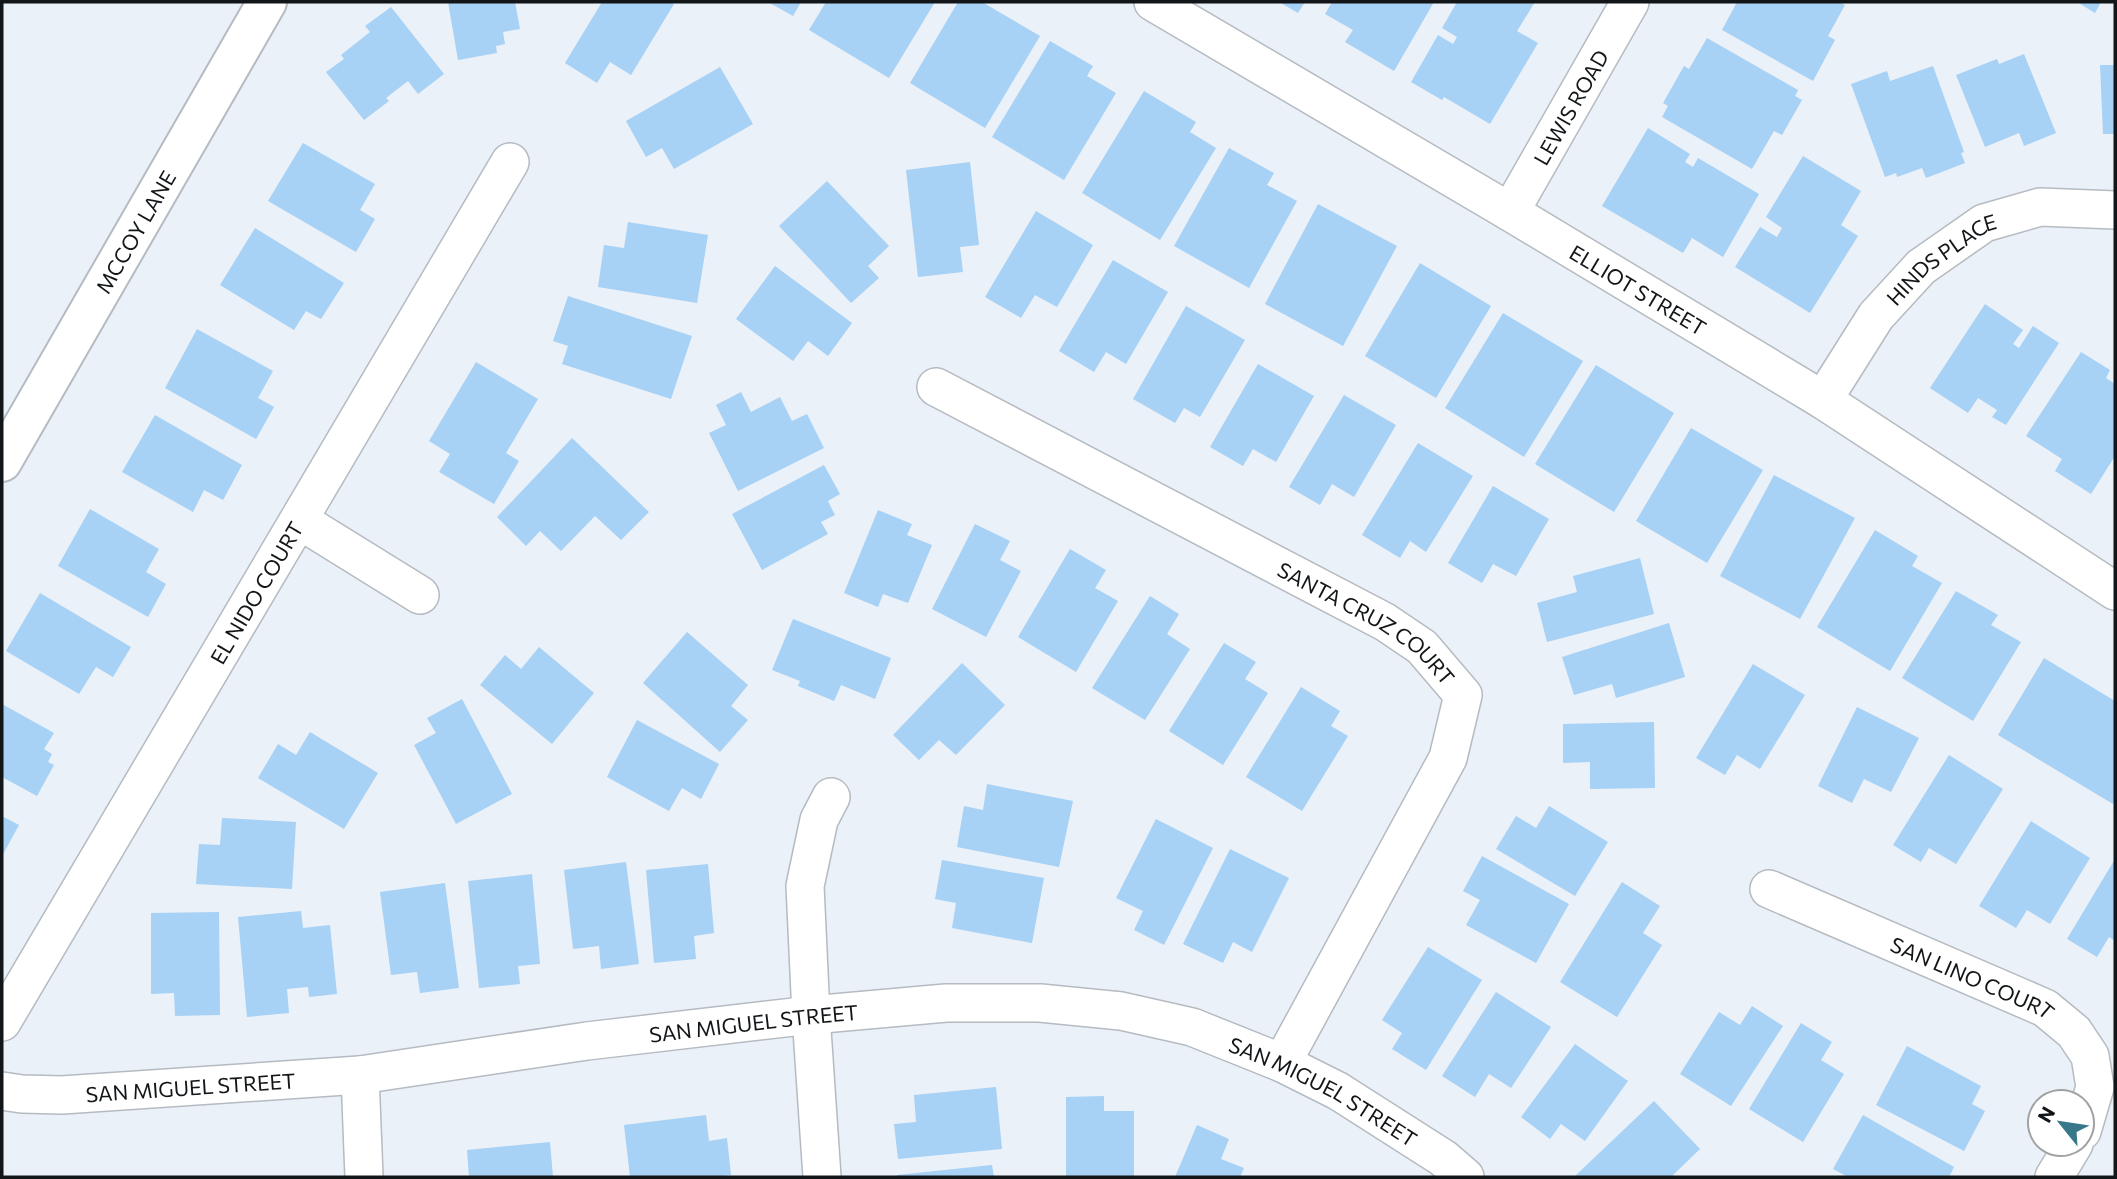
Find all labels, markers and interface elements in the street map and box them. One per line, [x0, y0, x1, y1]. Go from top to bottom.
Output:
street label: LEWIS ROAD [1527, 45, 1613, 169]
street label: MCCOY LANE [90, 166, 180, 297]
street label: HINDS PLACE [1880, 208, 1999, 310]
street label: ELLIOT STREET [1566, 239, 1711, 340]
street label: EL NIDO COURT [204, 517, 307, 668]
street label: SANTA CRUZ COURT [1274, 556, 1461, 689]
street label: SAN LINO COURT [1887, 931, 2060, 1024]
street label: SAN MIGUEL STREET [648, 998, 859, 1046]
street label: SAN MIGUEL STREET [1226, 1031, 1422, 1151]
street label: SAN MIGUEL STREET [85, 1067, 296, 1106]
north arrow [2026, 1088, 2096, 1158]
text: N [2032, 1102, 2059, 1126]

